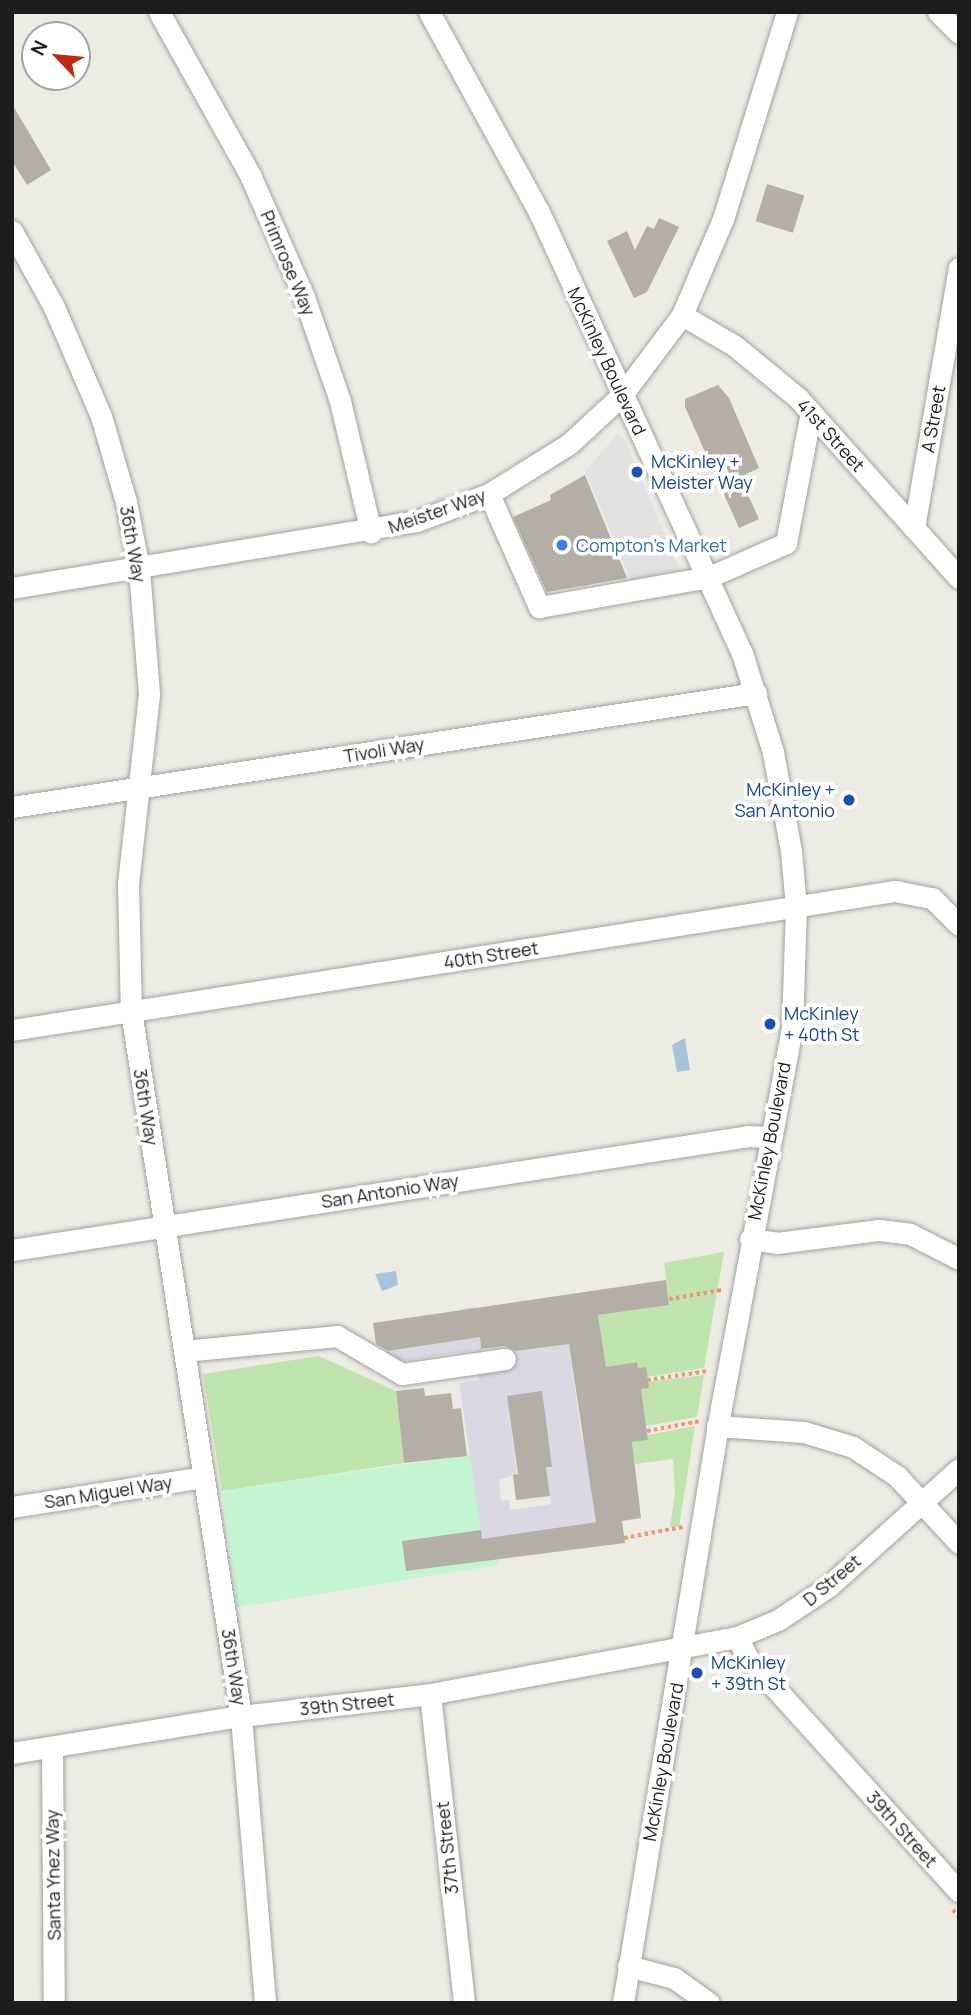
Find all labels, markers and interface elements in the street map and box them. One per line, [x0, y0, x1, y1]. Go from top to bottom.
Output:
north arrow [21, 21, 91, 91]
text: N [24, 36, 54, 60]
street label: Primrose Way [256, 207, 320, 319]
street label: McKinley Boulevard [563, 284, 651, 438]
street label: A Street [916, 384, 950, 454]
street label: 41st Street [793, 394, 869, 476]
place label: McKinley + Meister Way [651, 451, 753, 494]
marker: McKinley + Meister Way [629, 464, 645, 480]
street label: Meister Way [385, 484, 489, 538]
street label: 36th Way [116, 504, 150, 584]
place label: Compton's Market [576, 534, 726, 556]
marker: Compton's Market [554, 537, 570, 553]
street label: Tivoli Way [342, 733, 426, 767]
place label: McKinley + San Antonio [734, 779, 835, 822]
marker: McKinley + San Antonio [841, 792, 857, 808]
street label: 40th Street [442, 937, 540, 973]
place label: McKinley + 40th St [784, 1003, 859, 1046]
marker: McKinley + 40th St [762, 1016, 778, 1032]
street label: McKinley Boulevard [743, 1060, 795, 1222]
street label: 36th Way [129, 1067, 163, 1147]
street label: San Antonio Way [320, 1169, 460, 1213]
street label: San Miguel Way [42, 1471, 174, 1513]
street label: D Street [799, 1550, 865, 1610]
street label: 36th Way [217, 1627, 251, 1707]
place label: McKinley + 39th St [711, 1652, 786, 1694]
marker: McKinley + 39th St [689, 1665, 705, 1681]
street label: McKinley Boulevard [638, 1681, 688, 1843]
street label: 39th Street [298, 1688, 396, 1720]
street label: 39th Street [862, 1786, 942, 1872]
street label: 37th Street [431, 1800, 463, 1896]
street label: Santa Ynez Way [41, 1809, 65, 1941]

